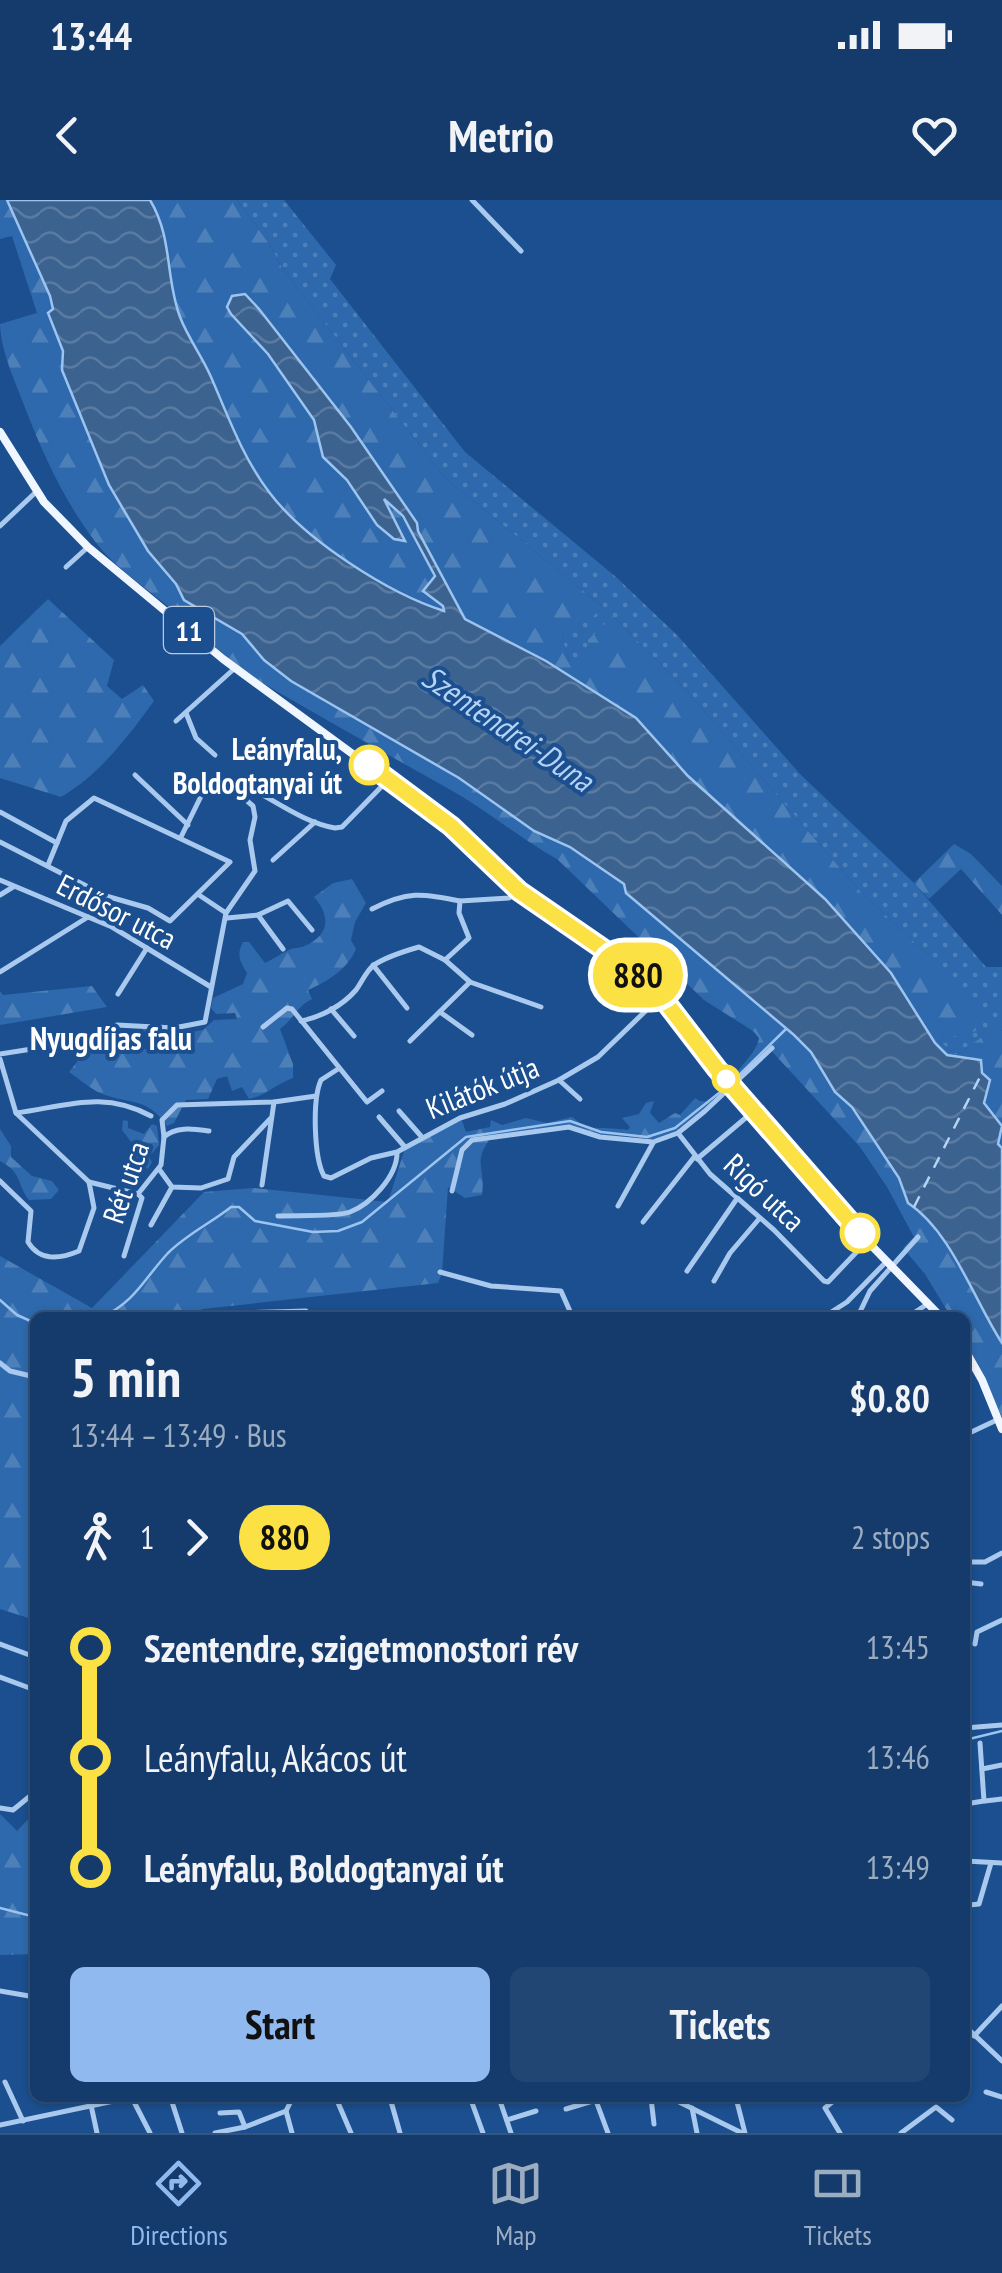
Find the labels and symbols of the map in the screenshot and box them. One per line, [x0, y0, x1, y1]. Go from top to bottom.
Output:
road number: 11 [164, 607, 214, 653]
water label: Szentendrei-Duna [414, 655, 603, 802]
place label: Leányfalu, Boldogtanyai út [173, 729, 342, 802]
marker: Leányfalu, Boldogtanyai út [350, 746, 388, 784]
street label: Erdősor utca [51, 864, 183, 958]
line badge: 880 [580, 942, 696, 1008]
district label: Nyugdíjas falu [30, 1017, 192, 1059]
street label: Kilátók útja [420, 1047, 544, 1127]
unlabelled marker [713, 1066, 739, 1092]
street label: Rét utca [93, 1136, 157, 1228]
street label: Rigó utca [716, 1145, 814, 1239]
unlabelled marker [841, 1214, 879, 1252]

